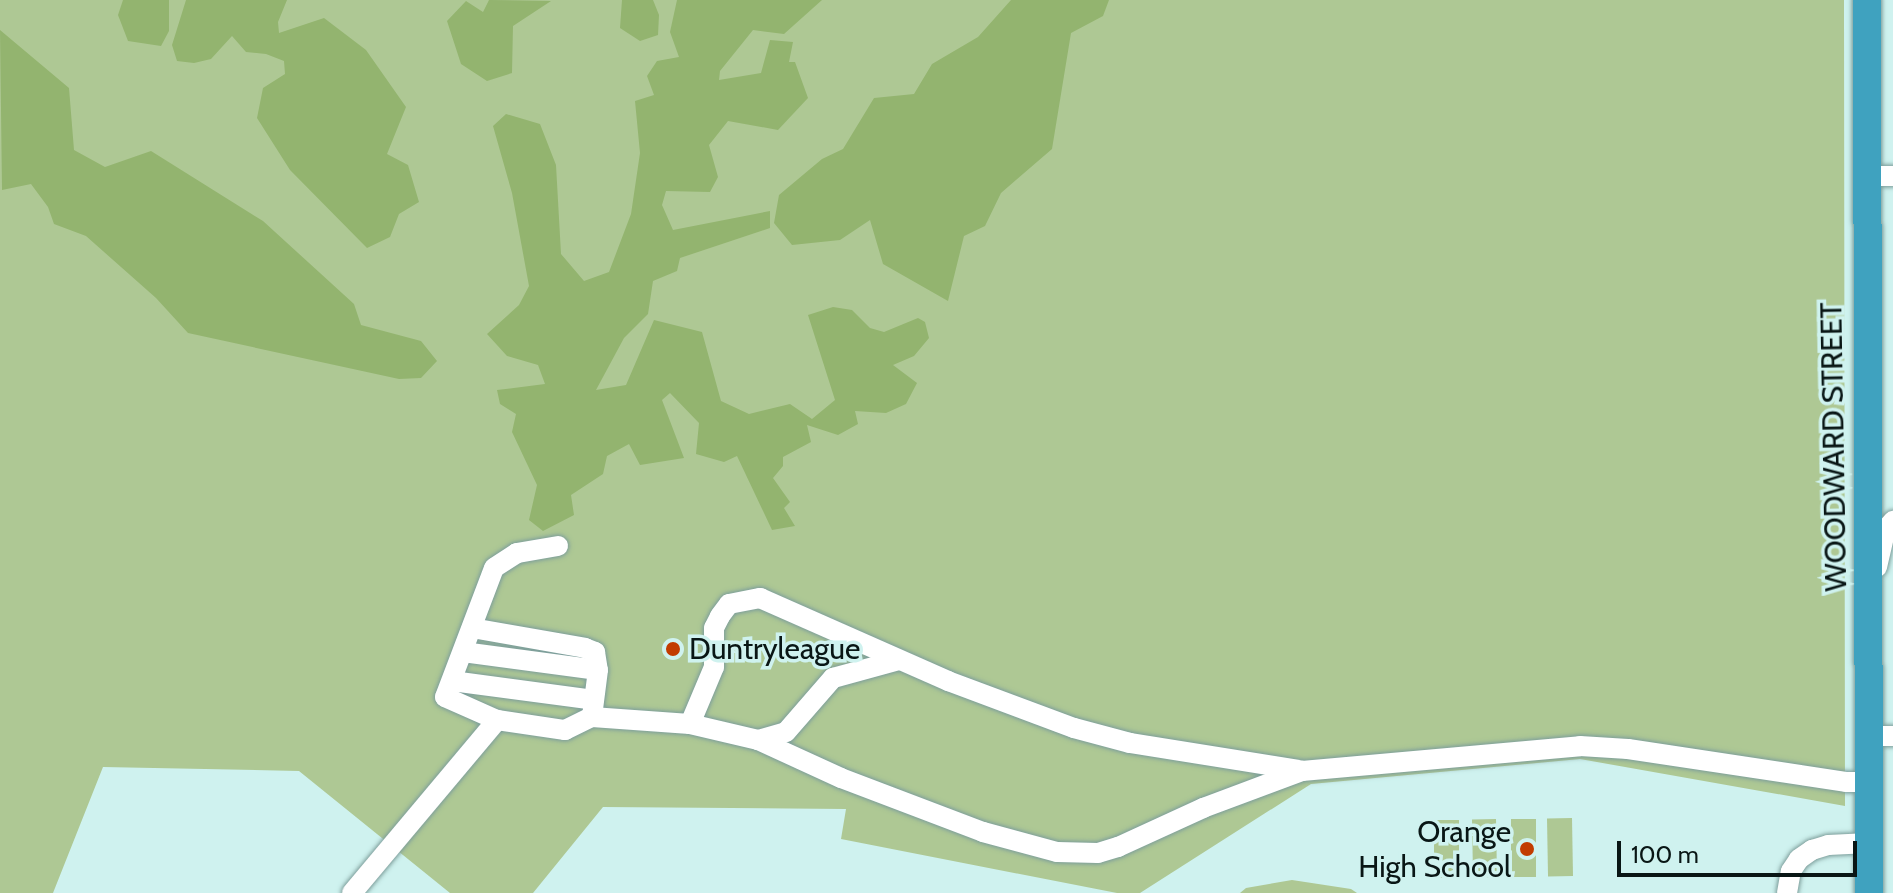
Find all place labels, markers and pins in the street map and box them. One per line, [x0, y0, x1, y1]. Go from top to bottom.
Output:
place label: Duntryleague [689, 631, 860, 667]
marker: Duntryleague [664, 640, 682, 658]
place label: Orange High School [1358, 814, 1511, 884]
marker: Orange High School [1518, 840, 1536, 858]

